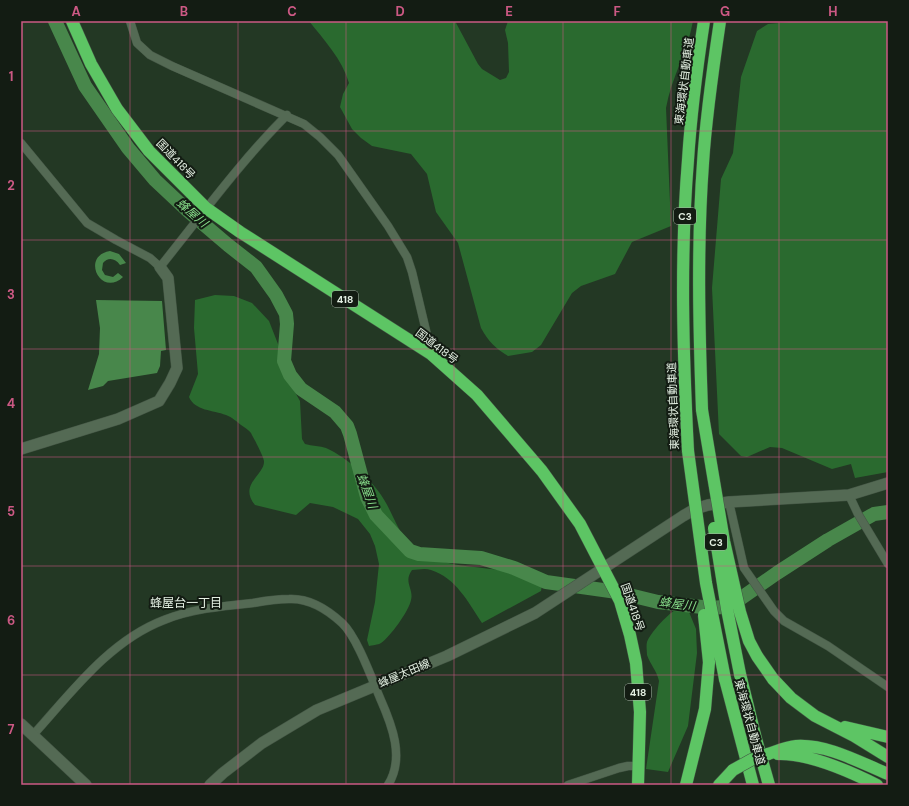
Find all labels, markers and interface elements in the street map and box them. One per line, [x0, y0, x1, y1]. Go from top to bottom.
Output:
text: A [71, 3, 81, 20]
text: B [180, 3, 188, 20]
text: C [287, 3, 297, 20]
text: D [395, 3, 405, 20]
text: E [505, 3, 513, 20]
text: F [613, 3, 621, 20]
text: G [720, 3, 730, 20]
text: H [828, 3, 838, 20]
street label: 東海環状自動車道 [672, 36, 696, 126]
text: 1 [9, 68, 13, 85]
street label: 国道418号 [154, 136, 198, 182]
text: 2 [7, 177, 15, 194]
water label: 蜂屋川 [173, 195, 212, 232]
road number: C3 [674, 208, 696, 224]
text: 3 [7, 286, 15, 303]
road number: 418 [332, 291, 358, 307]
street label: 国道418号 [413, 325, 461, 367]
street label: 東海環状自動車道 [664, 362, 682, 450]
text: 4 [7, 395, 15, 412]
water label: 蜂屋川 [353, 471, 381, 513]
text: 5 [7, 503, 15, 520]
road number: C3 [705, 534, 727, 550]
street label: 国道418号 [618, 581, 648, 633]
water label: 蜂屋川 [658, 594, 698, 615]
district label: 蜂屋台一丁目 [150, 595, 222, 611]
text: 6 [7, 612, 15, 629]
street label: 蜂屋太田線 [376, 656, 432, 690]
street label: 東海環状自動車道 [732, 678, 768, 766]
road number: 418 [625, 684, 651, 700]
text: 7 [8, 721, 15, 738]

